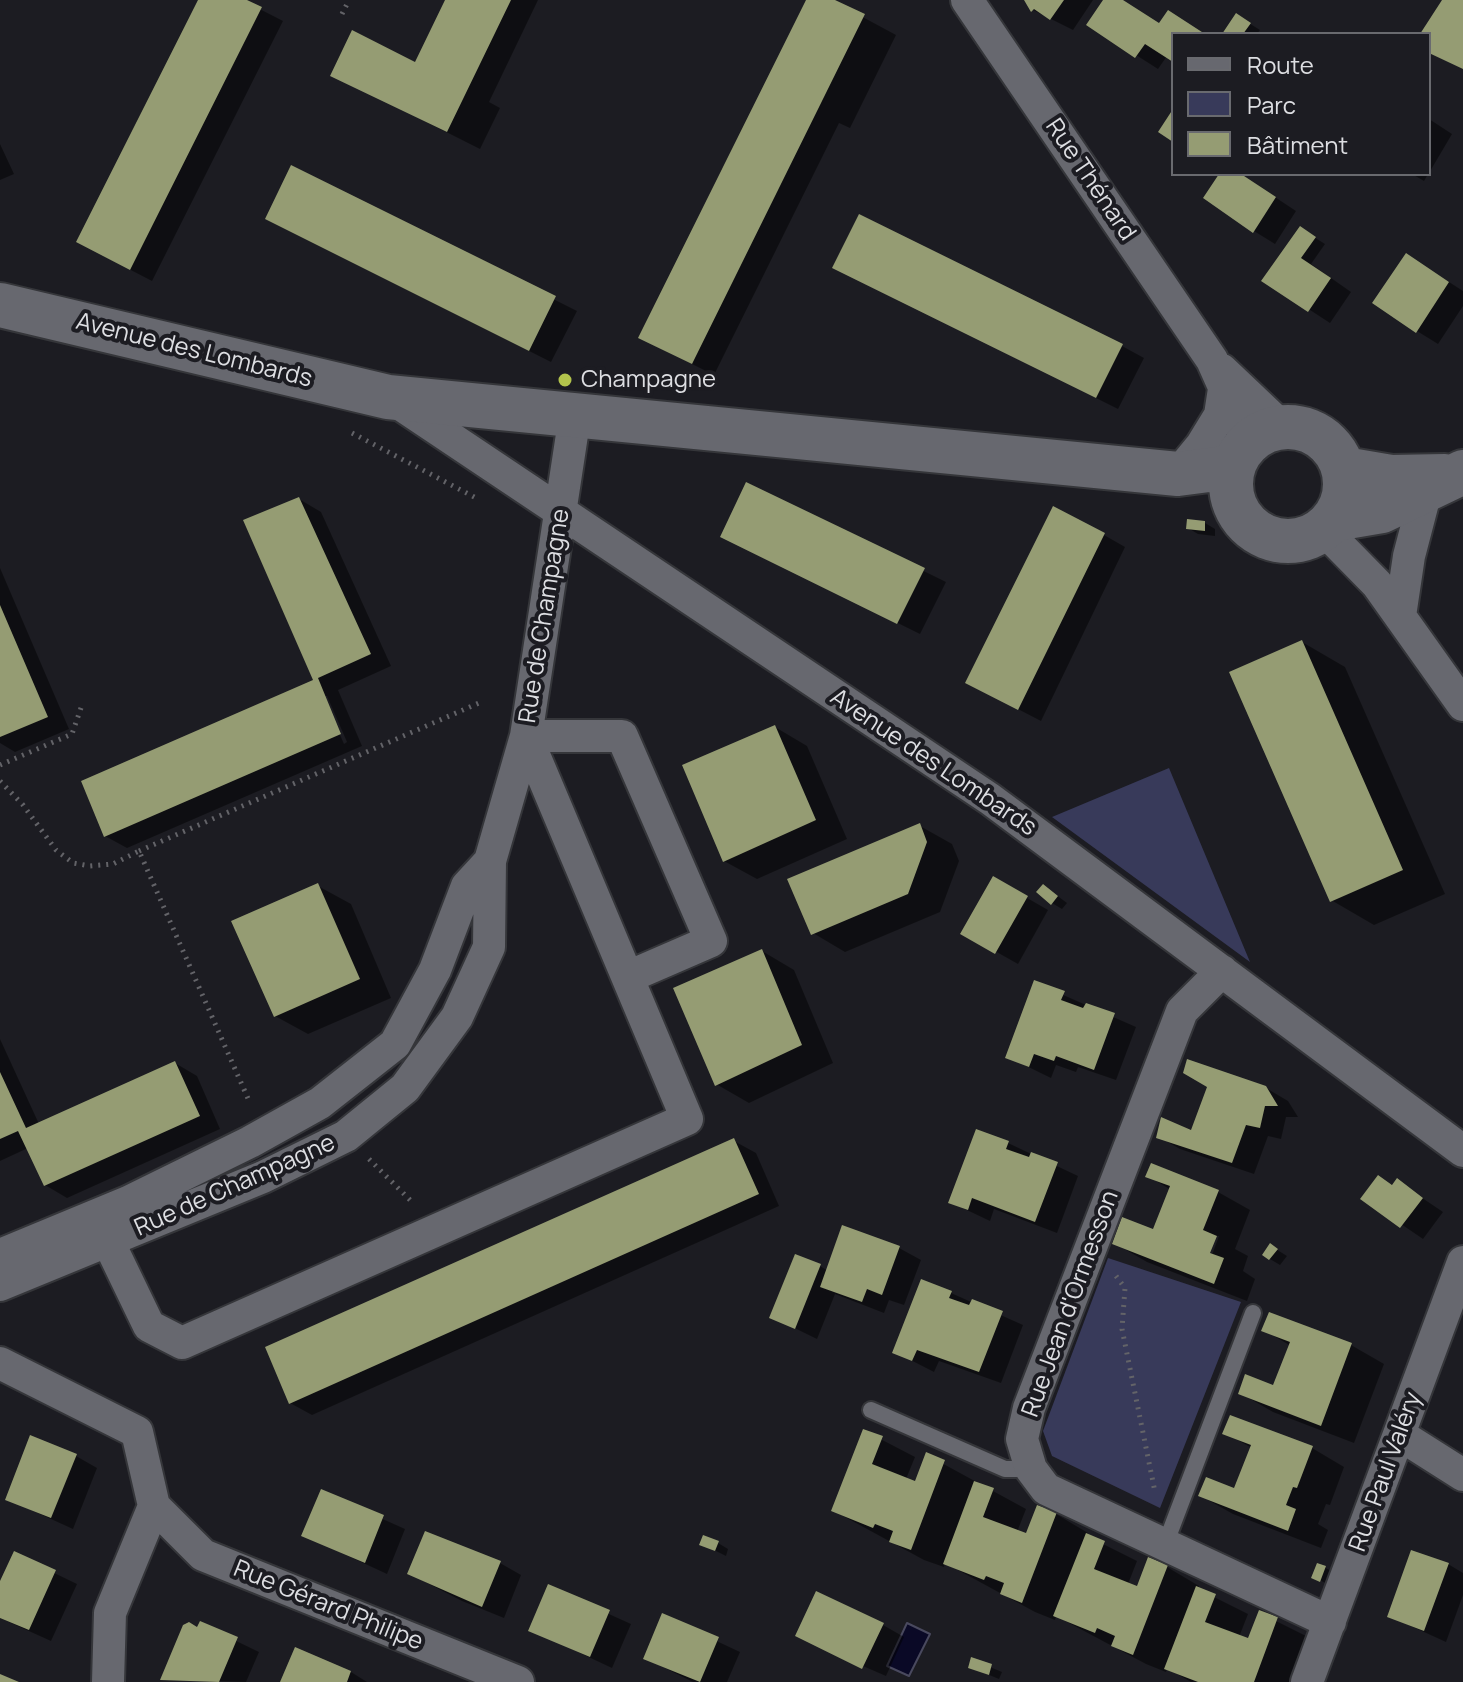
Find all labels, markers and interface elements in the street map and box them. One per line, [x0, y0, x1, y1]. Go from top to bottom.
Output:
legend [1171, 32, 1431, 176]
text: Route [1247, 48, 1314, 81]
text: Parc [1247, 88, 1296, 121]
street label: Rue Thénard [1039, 114, 1141, 246]
text: Bâtiment [1247, 128, 1348, 161]
street label: Avenue des Lombards [73, 308, 315, 394]
place label: Champagne [581, 366, 716, 394]
marker: Champagne [556, 371, 574, 389]
street label: Rue de Champagne [514, 507, 576, 725]
street label: Avenue des Lombards [825, 683, 1041, 843]
street label: Rue de Champagne [130, 1129, 340, 1243]
street label: Rue Jean d'Ormesson [1017, 1187, 1125, 1421]
street label: Rue Paul Valéry [1344, 1388, 1428, 1556]
street label: Rue Gérard Philipe [229, 1555, 427, 1657]

